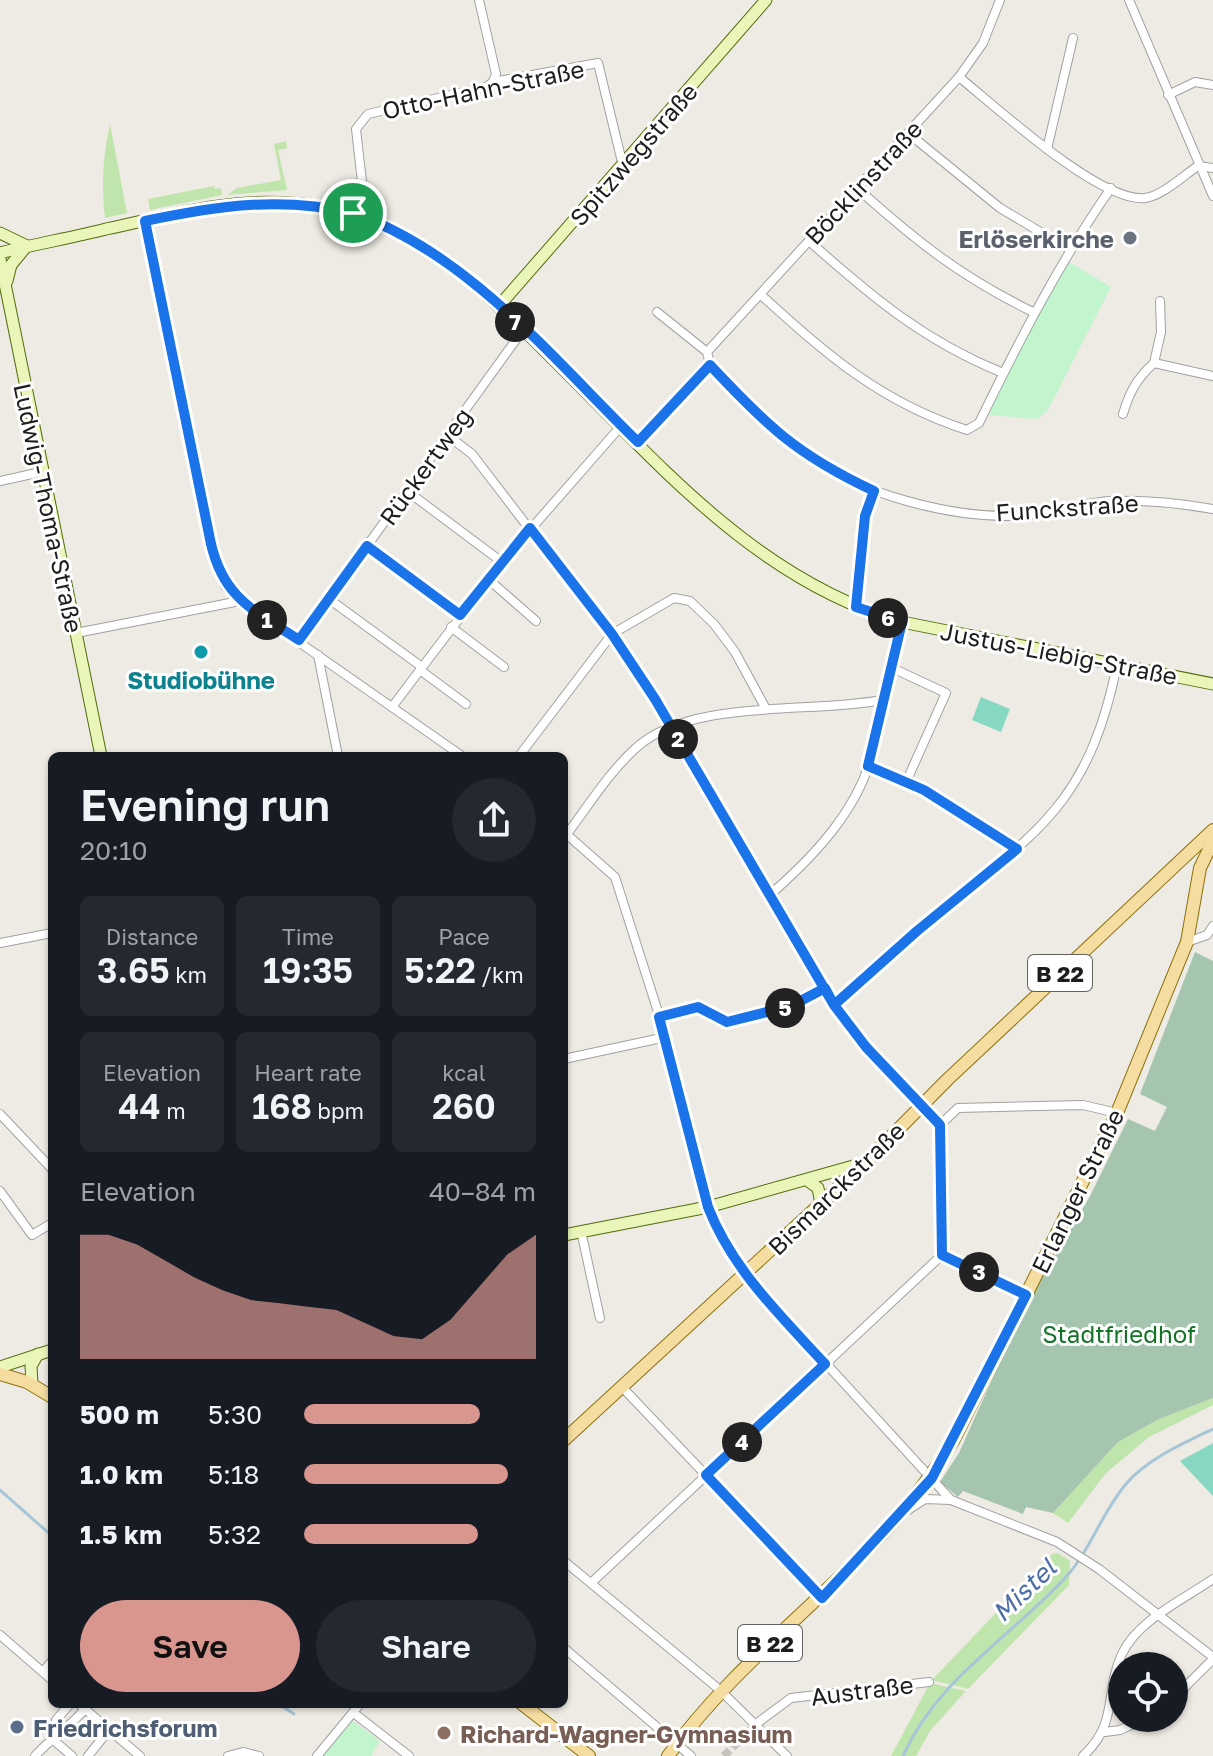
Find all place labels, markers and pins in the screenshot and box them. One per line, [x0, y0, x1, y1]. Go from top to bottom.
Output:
pin [319, 179, 387, 247]
place label: Erlöserkirche [958, 224, 1114, 253]
marker: Erlöserkirche [1121, 229, 1139, 247]
pin: 7 [495, 302, 535, 342]
pin: 6 [868, 598, 908, 638]
pin: 1 [247, 600, 287, 640]
marker: Studiobühne [192, 643, 210, 661]
place label: Studiobühne [127, 665, 275, 694]
pin: 2 [658, 719, 698, 759]
pin: 5 [765, 988, 805, 1028]
pin: 3 [959, 1252, 999, 1292]
pin: 4 [722, 1422, 762, 1462]
place label: Friedrichsforum [33, 1713, 218, 1742]
marker: Friedrichsforum [8, 1718, 26, 1736]
place label: Richard-Wagner-Gymnasium [460, 1719, 793, 1748]
marker: Richard-Wagner-Gymnasium [435, 1724, 453, 1742]

